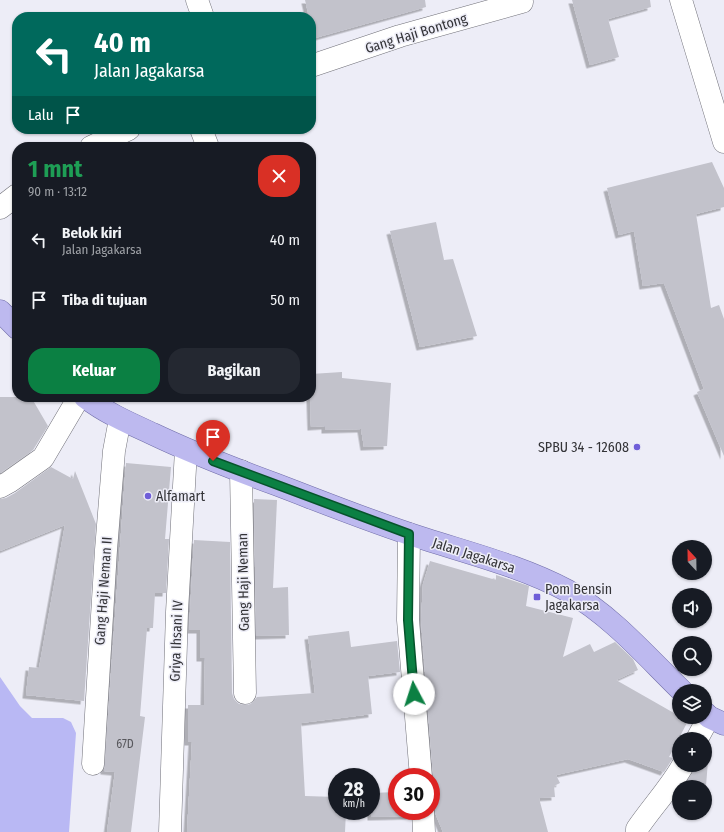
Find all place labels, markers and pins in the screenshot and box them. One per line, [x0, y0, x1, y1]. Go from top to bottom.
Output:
pin [196, 420, 230, 461]
place label: SPBU 34 - 12608 [538, 439, 629, 456]
marker: SPBU 34 - 12608 [632, 442, 642, 452]
place label: Alfamart [156, 488, 205, 505]
marker: Alfamart [143, 491, 153, 501]
place label: Pom Bensin Jagakarsa [545, 581, 612, 614]
marker: Pom Bensin Jagakarsa [532, 592, 542, 602]

